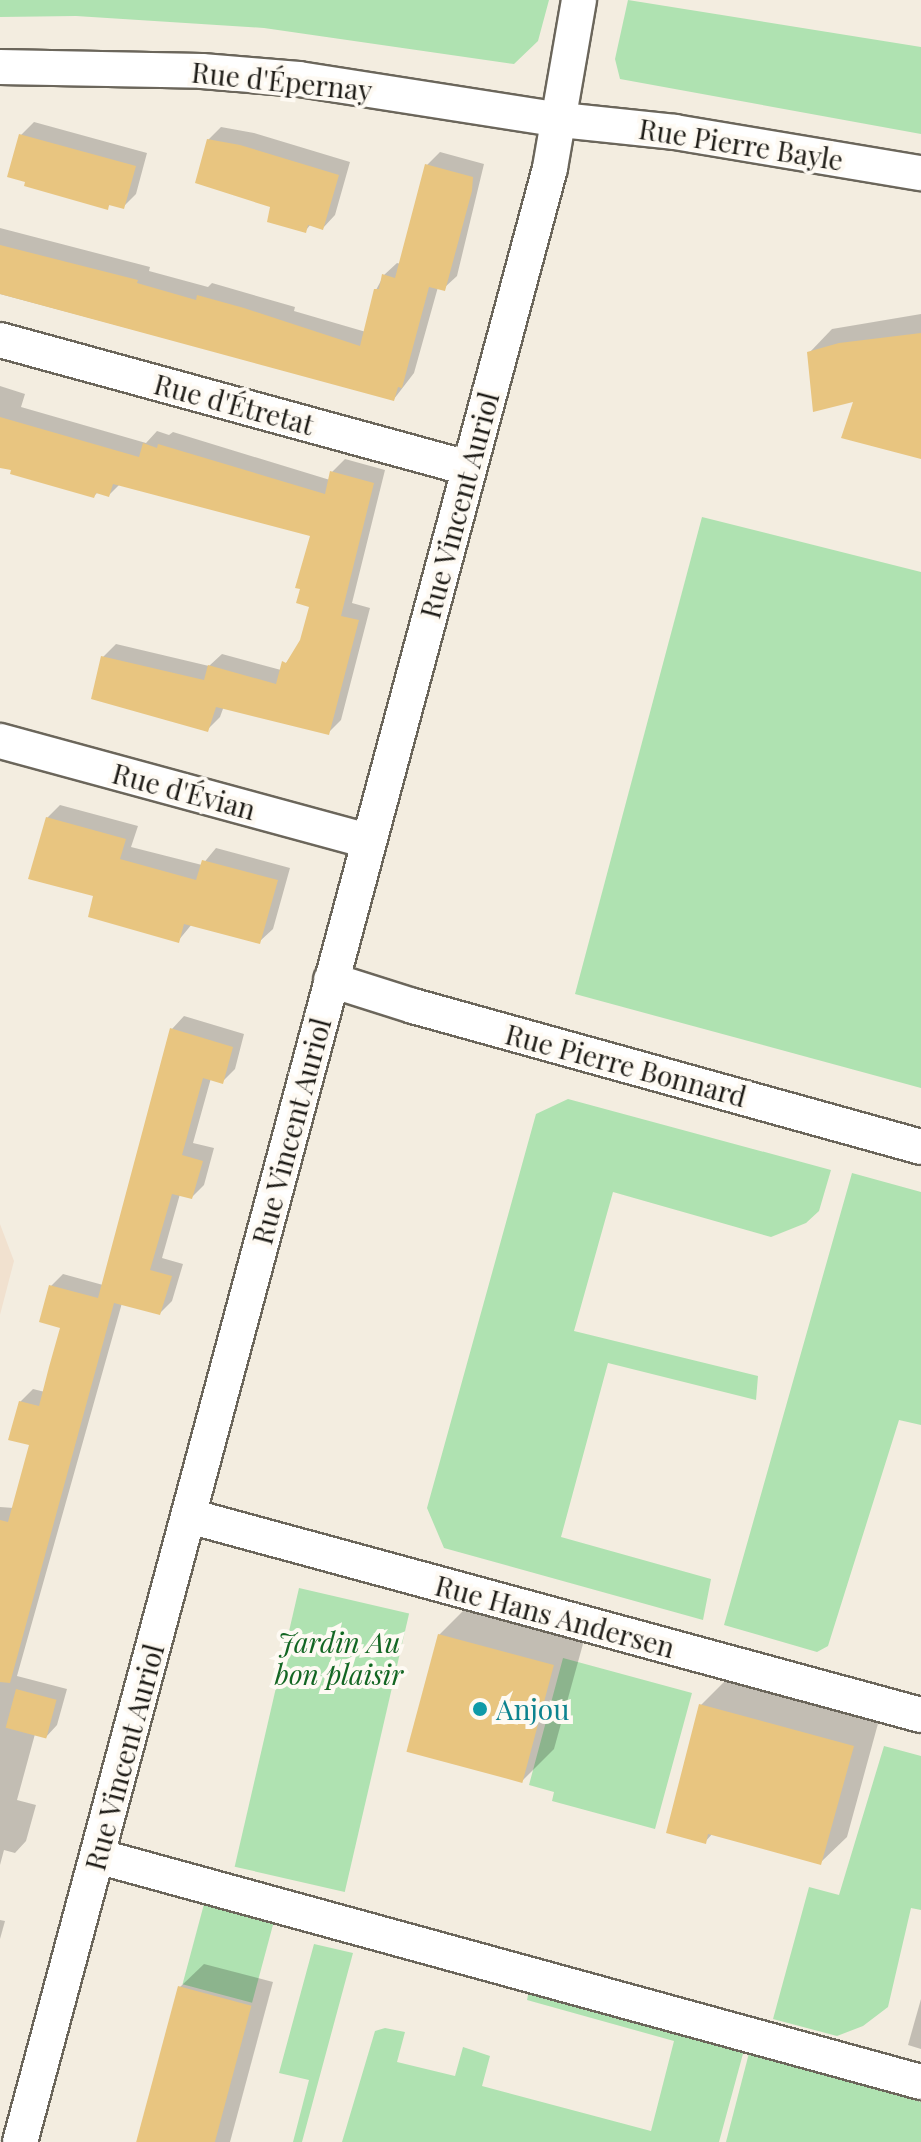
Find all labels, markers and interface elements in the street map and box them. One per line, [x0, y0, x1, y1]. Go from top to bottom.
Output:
street label: Rue d'Épernay [190, 55, 374, 107]
street label: Rue Pierre Bayle [636, 111, 846, 177]
street label: Rue d'Étretat [150, 367, 318, 441]
street label: Rue Vincent Auriol [412, 387, 506, 623]
street label: Rue d'Évian [109, 756, 259, 826]
street label: Rue Vincent Auriol [244, 1013, 338, 1249]
street label: Rue Pierre Bonnard [502, 1017, 750, 1113]
street label: Rue Hans Andersen [431, 1568, 679, 1664]
park label: Jardin Au bon plaisir [275, 1625, 403, 1691]
street label: Rue Vincent Auriol [77, 1639, 171, 1875]
place label: Anjou [496, 1692, 569, 1726]
marker: Anjou [471, 1700, 489, 1718]

